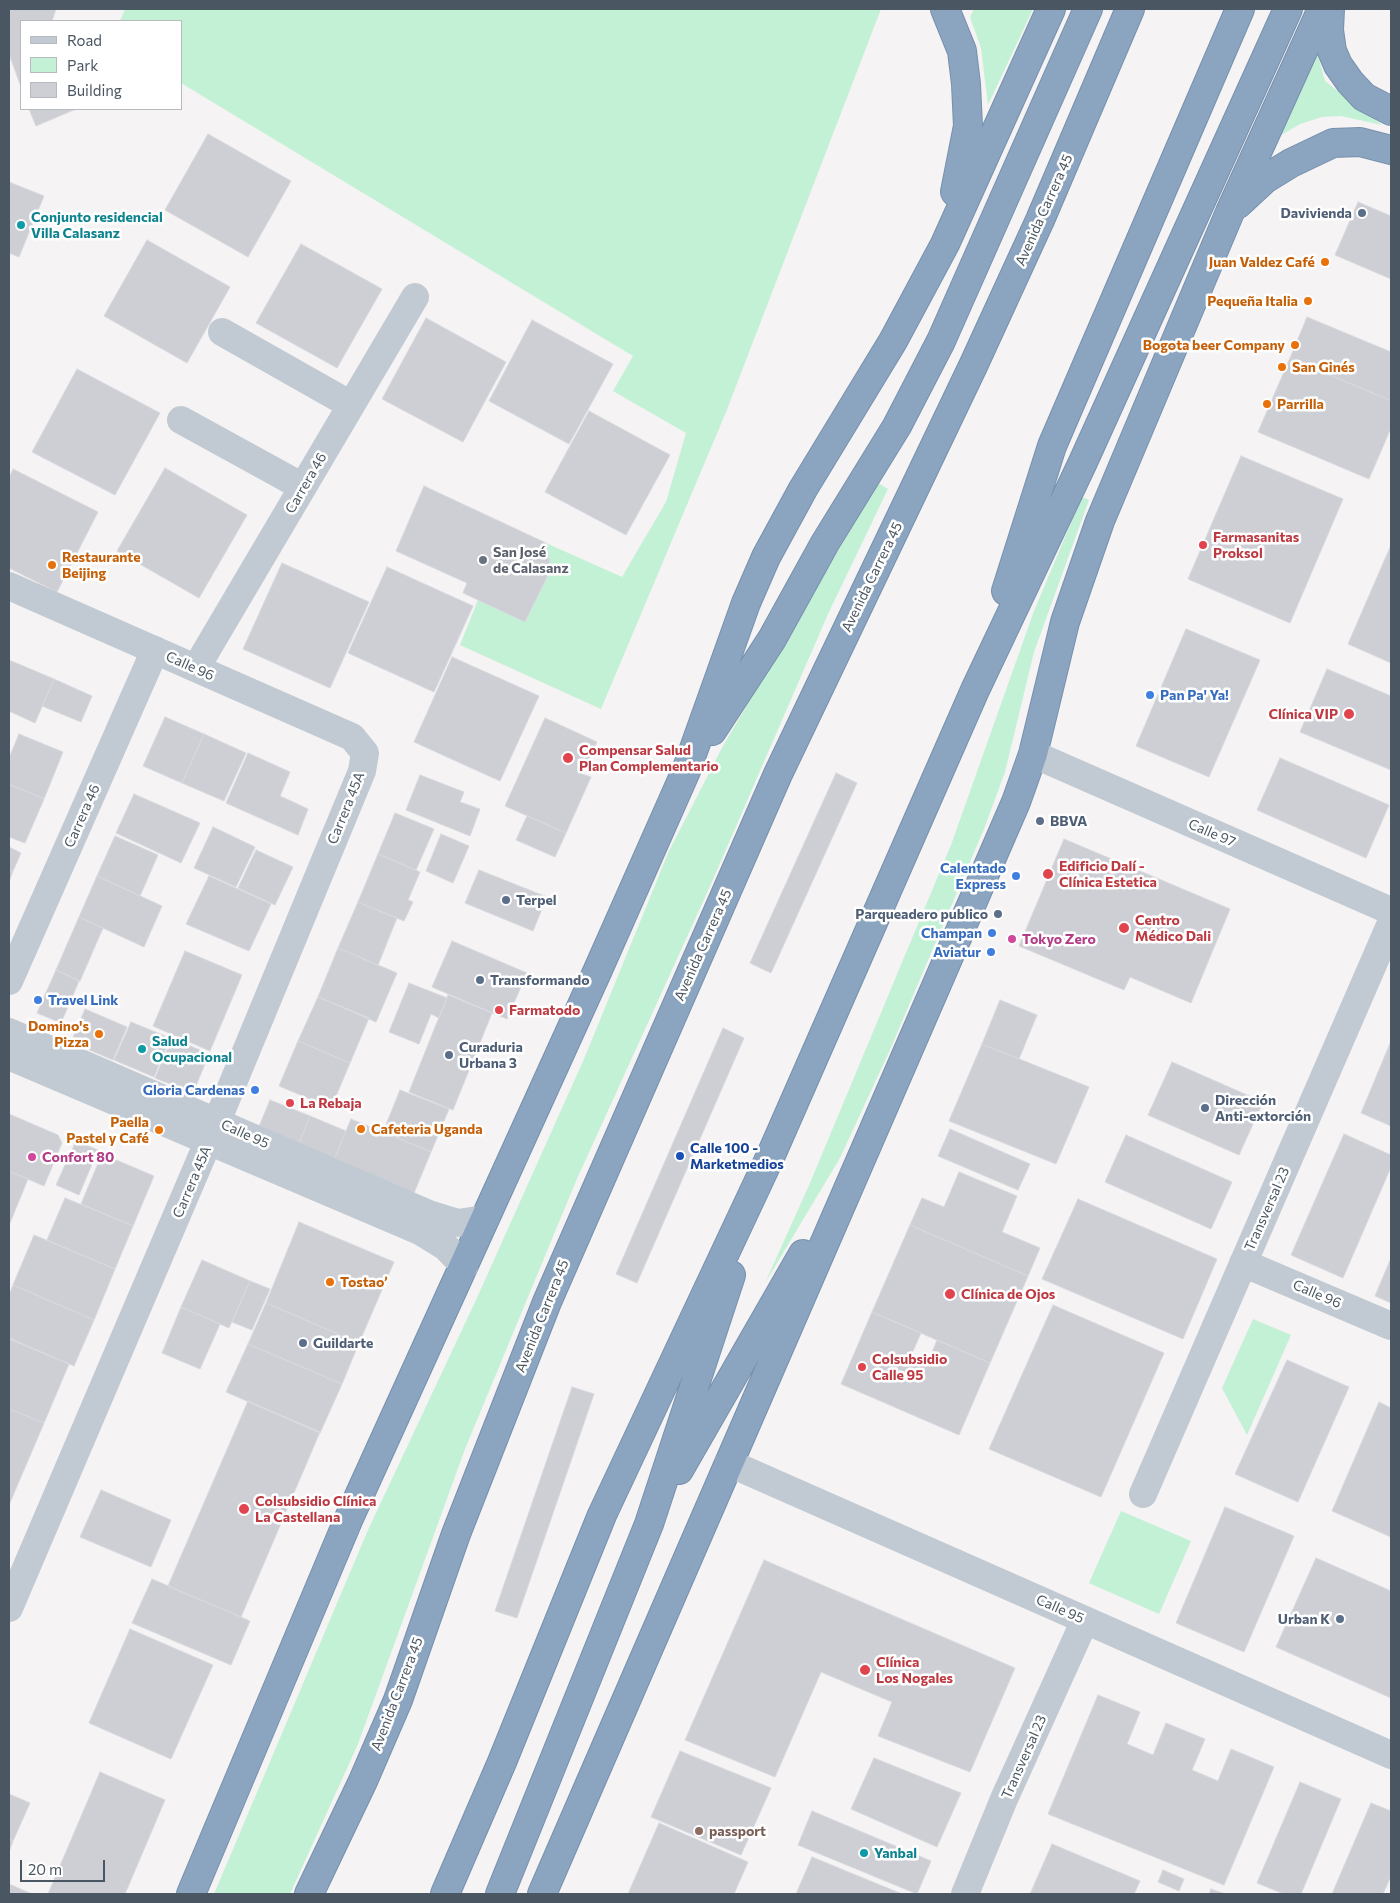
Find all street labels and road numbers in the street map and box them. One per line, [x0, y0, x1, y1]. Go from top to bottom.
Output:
street label: Avenida Carrera 45 [1012, 152, 1076, 268]
street label: Carrera 46 [282, 450, 330, 516]
street label: Avenida Carrera 45 [838, 519, 906, 635]
street label: Calle 96 [163, 648, 217, 684]
street label: Carrera 45A [324, 769, 368, 847]
street label: Carrera 46 [61, 782, 103, 850]
street label: Calle 97 [1186, 816, 1238, 850]
street label: Avenida Carrera 45 [671, 887, 735, 1003]
street label: Calle 95 [218, 1116, 272, 1152]
street label: Carrera 45A [169, 1144, 215, 1220]
street label: Transversal 23 [1241, 1164, 1293, 1254]
street label: Avenida Carrera 45 [512, 1257, 572, 1375]
street label: Calle 96 [1290, 1276, 1344, 1312]
street label: Calle 95 [1033, 1591, 1087, 1627]
street label: Avenida Carrera 45 [368, 1635, 426, 1753]
street label: Transversal 23 [998, 1712, 1050, 1802]

